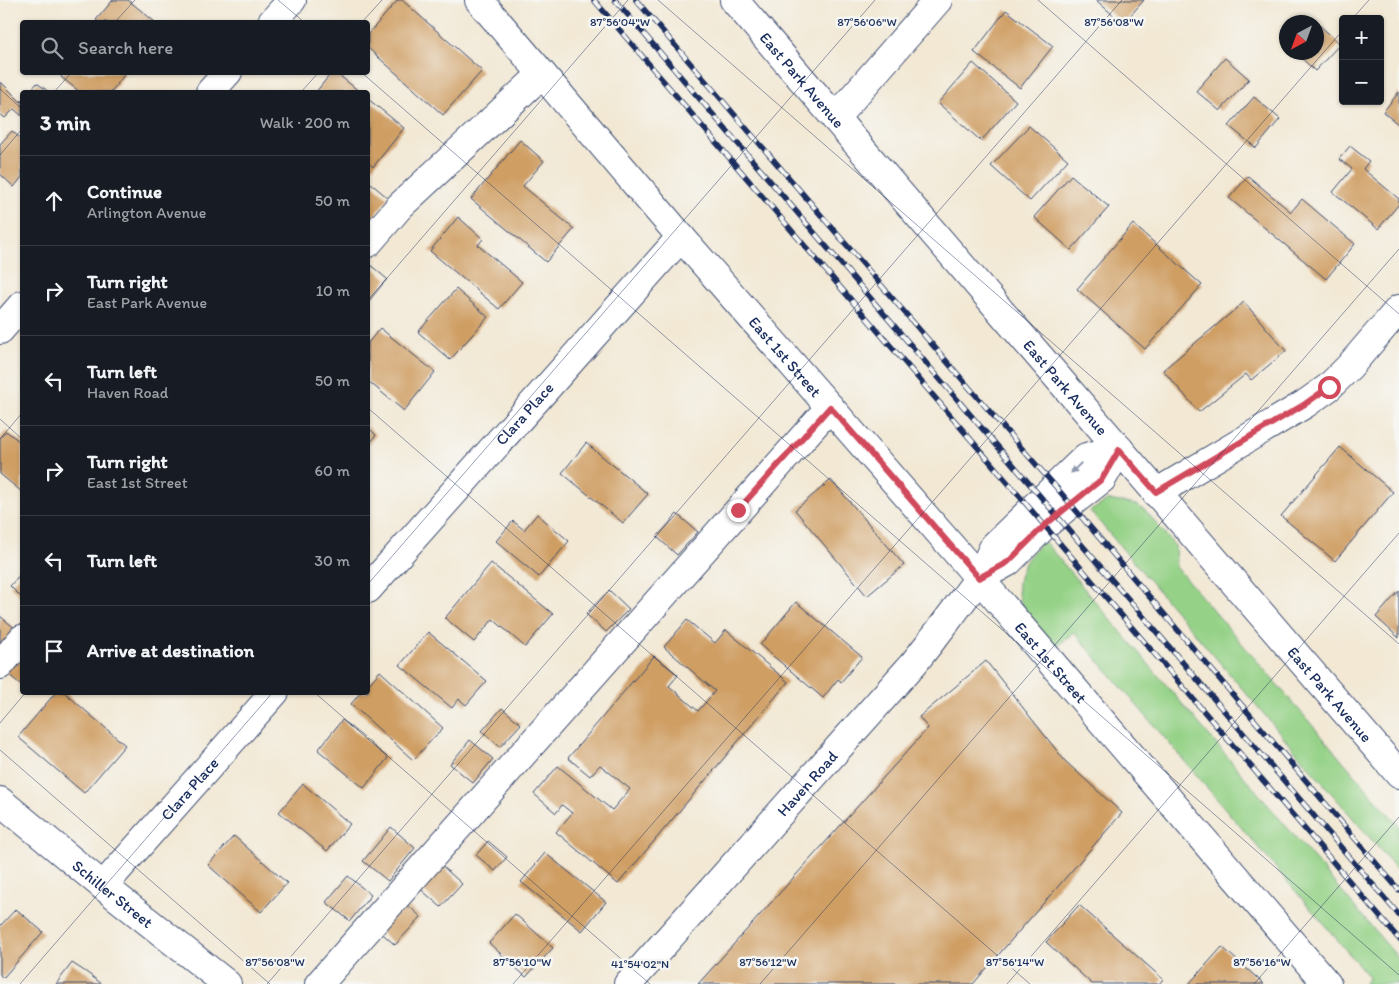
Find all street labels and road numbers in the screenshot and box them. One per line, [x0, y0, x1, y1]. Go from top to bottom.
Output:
street label: East Park Avenue [756, 28, 848, 132]
street label: East 1st Street [745, 313, 825, 401]
street label: East Park Avenue [1019, 336, 1112, 439]
street label: Clara Place [492, 378, 557, 449]
street label: East 1st Street [1011, 618, 1091, 707]
street label: East Park Avenue [1283, 643, 1376, 746]
street label: Haven Road [773, 746, 842, 820]
street label: Clara Place [157, 754, 223, 824]
street label: Schiller Street [68, 856, 157, 932]

